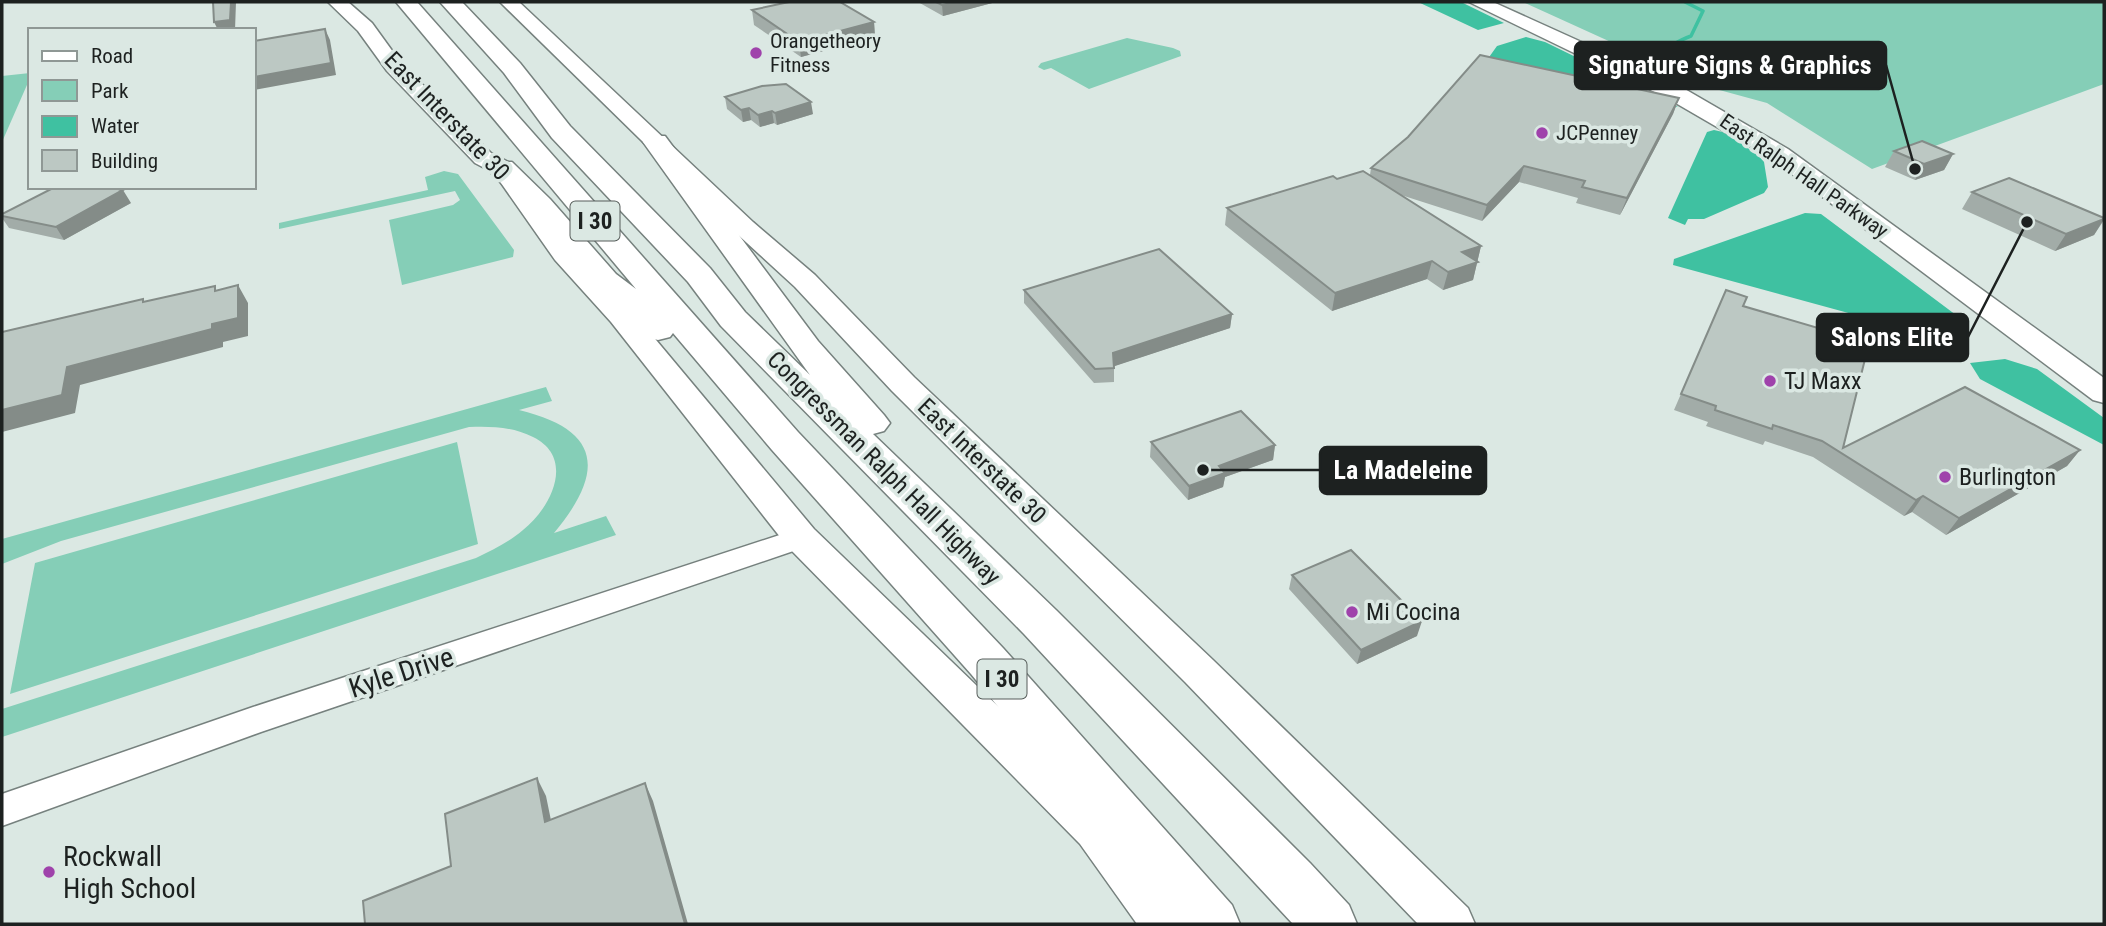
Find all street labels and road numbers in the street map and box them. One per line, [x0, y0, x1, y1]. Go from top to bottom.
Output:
street label: East Interstate 30 [379, 46, 515, 186]
street label: East Ralph Hall Parkway [1715, 109, 1893, 243]
road number: I 30 [570, 202, 620, 241]
street label: Congressman Ralph Hall Highway [762, 346, 1006, 590]
street label: East Interstate 30 [912, 393, 1052, 529]
street label: Kyle Drive [345, 640, 458, 705]
road number: I 30 [978, 660, 1026, 698]

